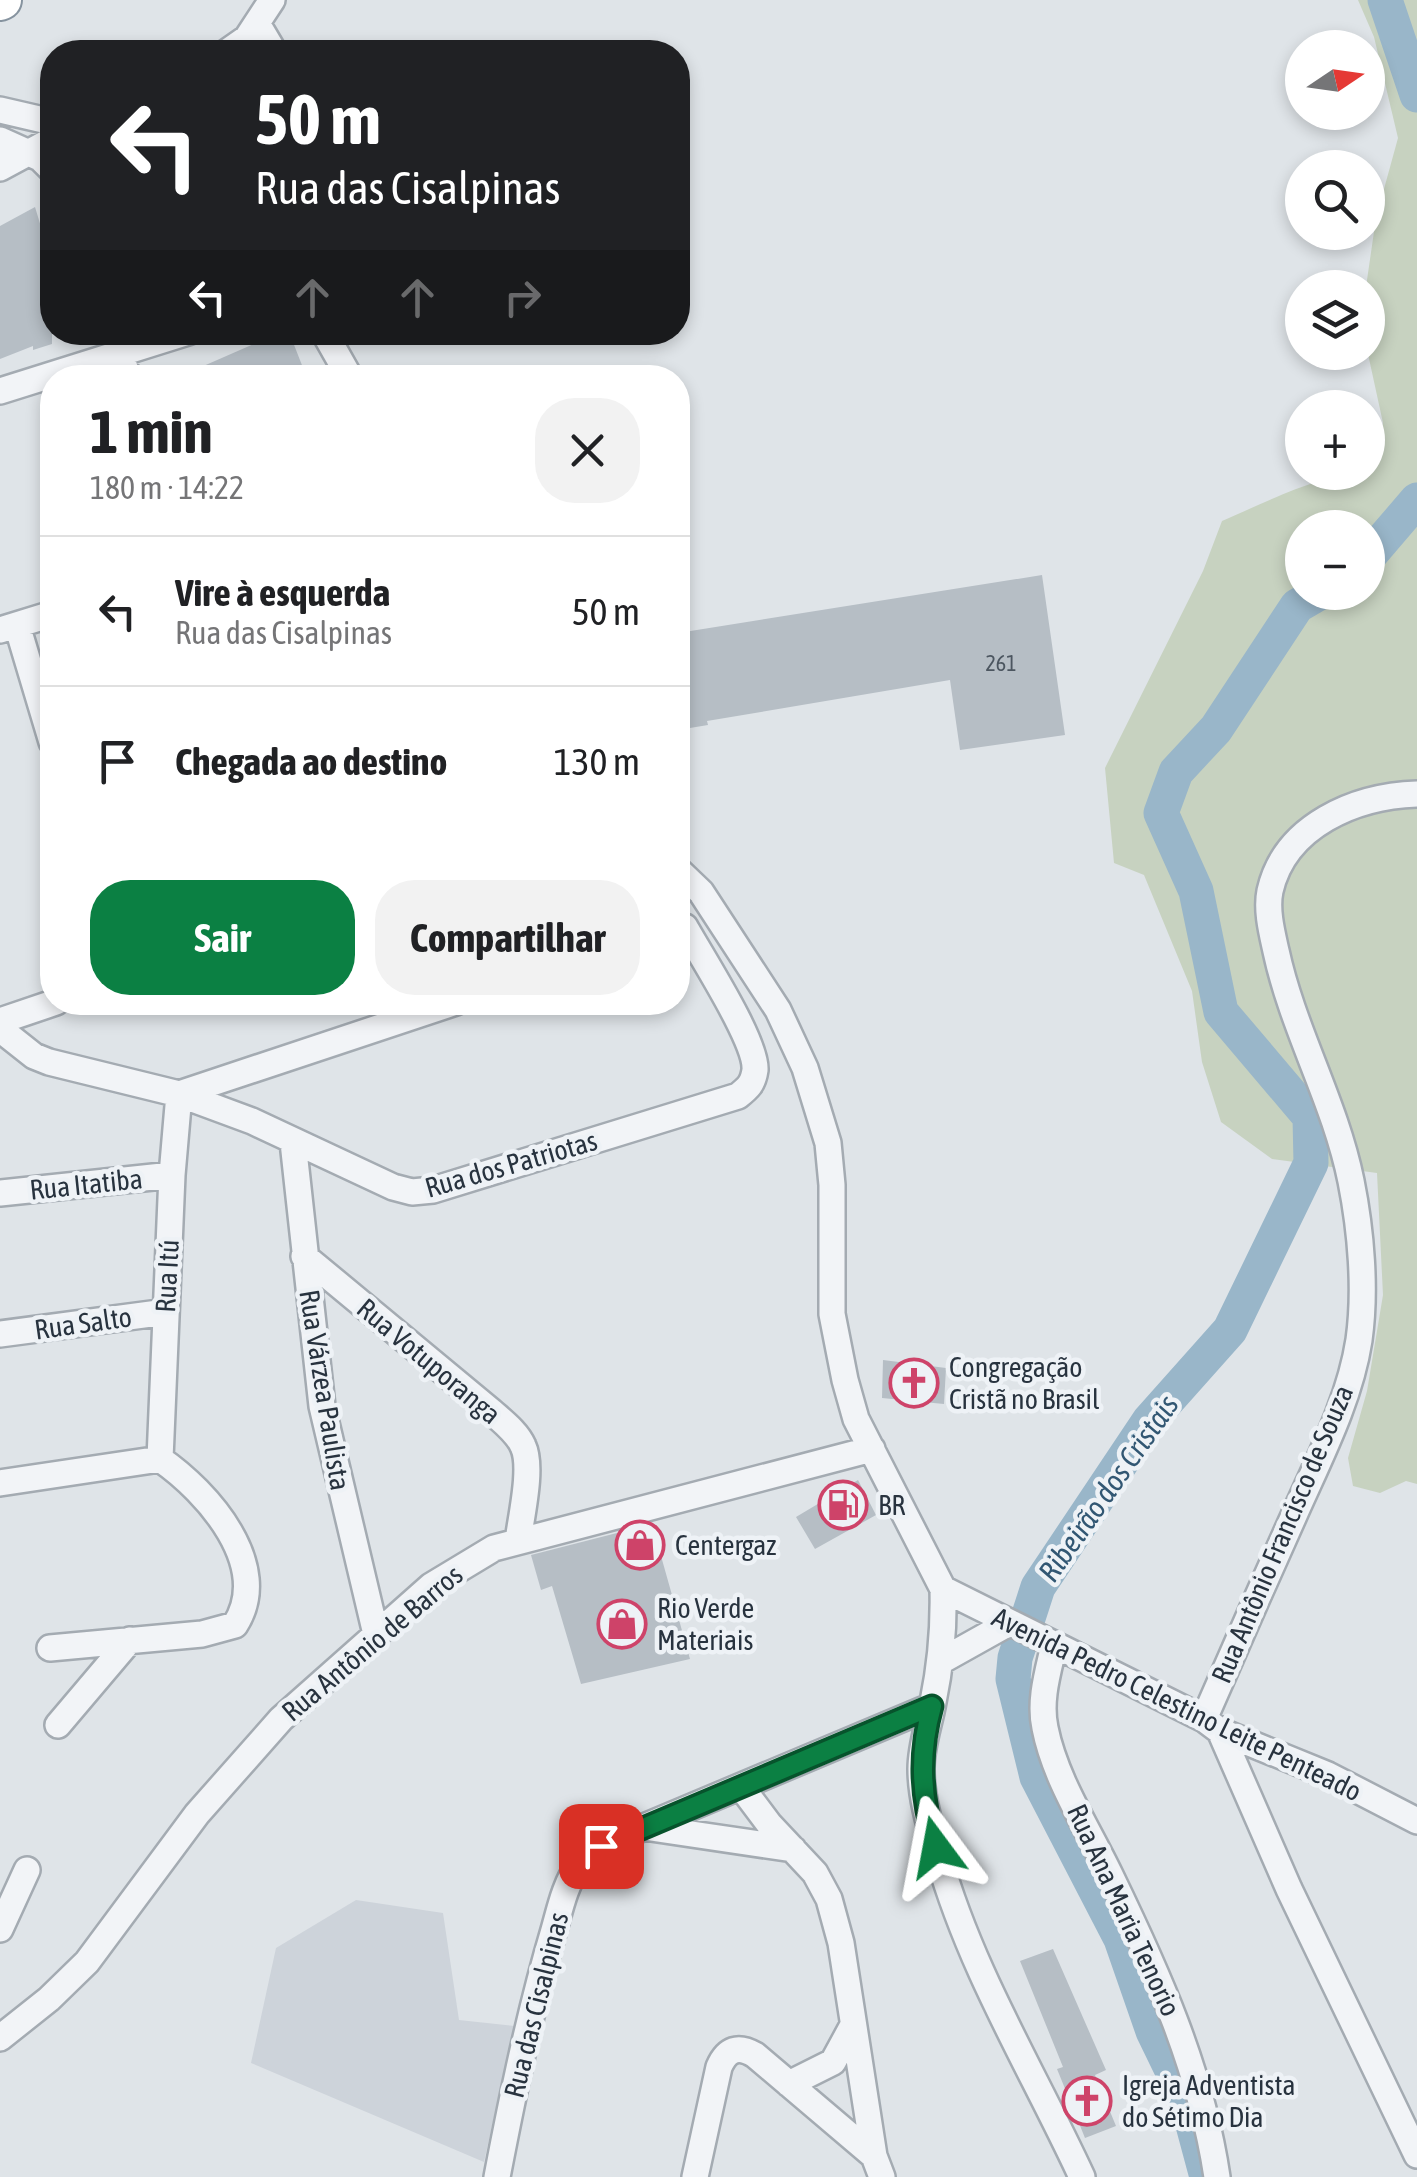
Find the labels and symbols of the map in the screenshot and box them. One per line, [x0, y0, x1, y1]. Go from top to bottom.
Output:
north arrow [1285, 30, 1385, 130]
house number: 261 [985, 650, 1017, 676]
street label: Rua dos Patriotas [421, 1124, 601, 1204]
street label: Rua Itatiba [28, 1162, 144, 1206]
street label: Rua Itú [149, 1239, 185, 1313]
street label: Rua Várzea Paulista [293, 1288, 357, 1492]
street label: Rua Votuporanga [351, 1292, 507, 1430]
street label: Rua Salto [32, 1300, 134, 1346]
place label: Congregação Cristã no Brasil [949, 1351, 1100, 1415]
church icon: Congregação Cristã no Brasil [888, 1357, 940, 1409]
street label: Rua Antônio Francisco de Souza [1205, 1380, 1359, 1688]
water label: Ribeirão dos Cristais [1031, 1388, 1185, 1588]
fuel station icon: BR [817, 1479, 869, 1531]
place label: BR [878, 1489, 905, 1521]
shop icon: Centergaz [614, 1519, 666, 1571]
place label: Centergaz [675, 1529, 776, 1561]
street label: Rua Antônio de Barros [275, 1558, 469, 1728]
place label: Rio Verde Materiais [657, 1592, 754, 1656]
shop icon: Rio Verde Materiais [596, 1598, 648, 1650]
street label: Avenida Pedro Celestino Leite Penteado [987, 1601, 1367, 1807]
position arrow [884, 1795, 988, 1899]
street label: Rua Ana Maria Tenorio [1061, 1799, 1187, 2021]
pin [559, 1804, 644, 1889]
street label: Rua das Cisalpinas [497, 1909, 575, 2101]
place label: Igreja Adventista do Sétimo Dia [1122, 2069, 1295, 2133]
church icon: Igreja Adventista do Sétimo Dia [1061, 2075, 1113, 2127]

